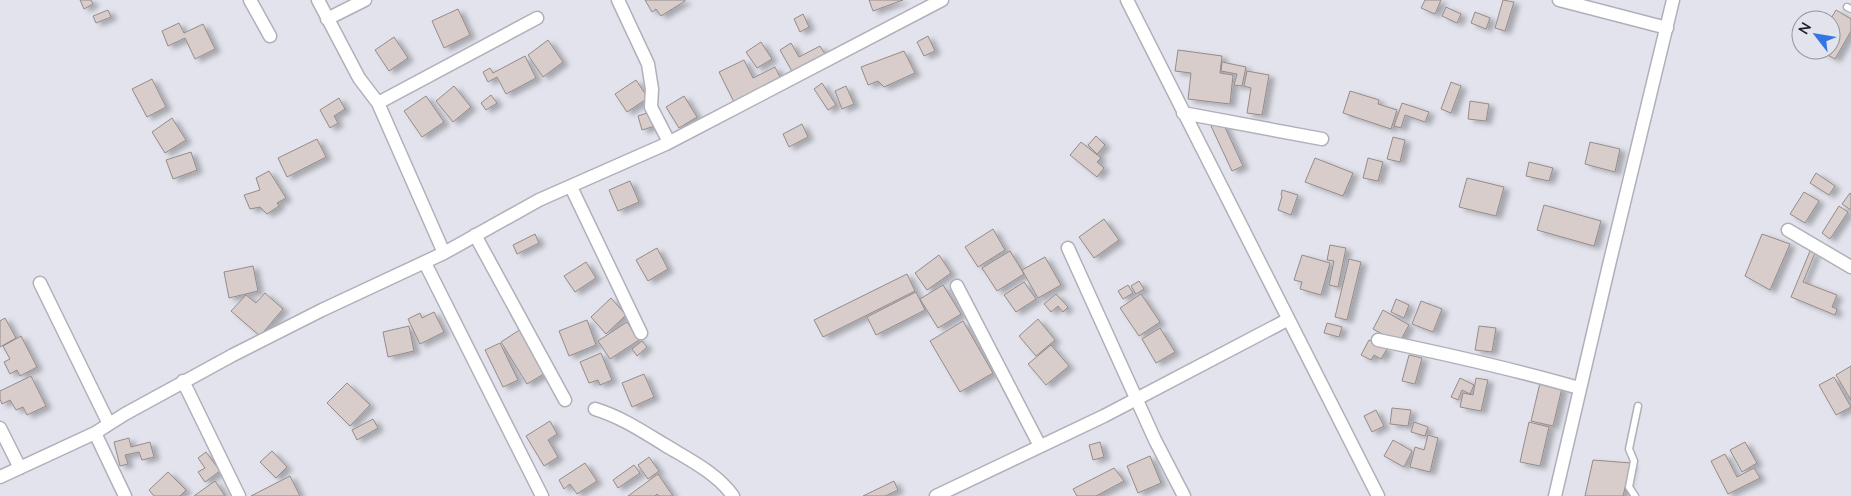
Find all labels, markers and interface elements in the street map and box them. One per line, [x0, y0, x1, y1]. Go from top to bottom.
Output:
north arrow [1791, 10, 1841, 60]
text: N [1794, 19, 1814, 37]

